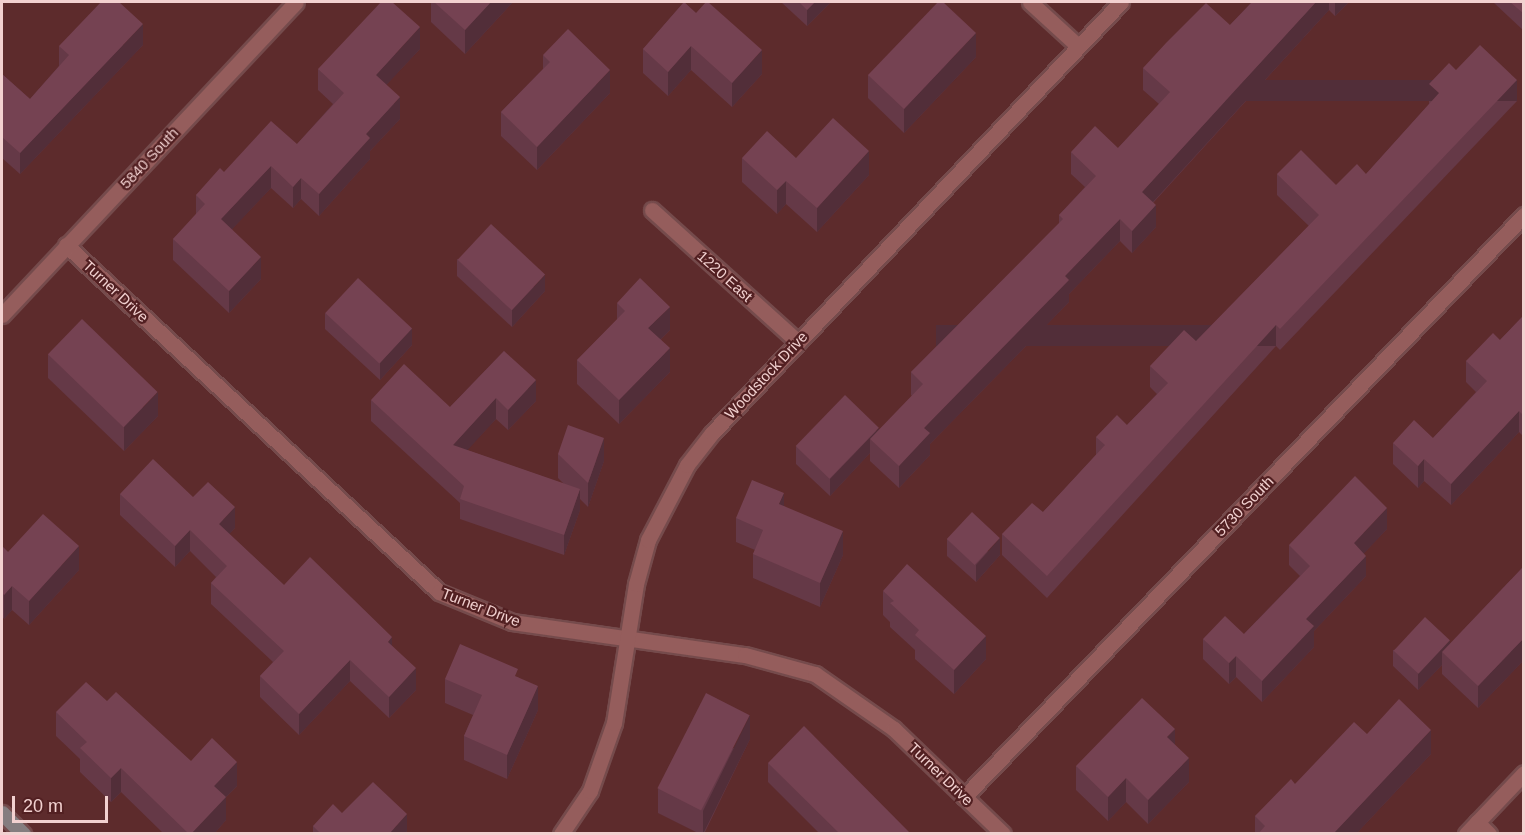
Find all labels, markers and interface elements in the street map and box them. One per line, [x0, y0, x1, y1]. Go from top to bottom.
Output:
street label: 5840 South [116, 124, 182, 192]
street label: 1220 East [694, 247, 756, 305]
street label: Turner Drive [80, 256, 152, 326]
street label: Woodstock Drive [721, 328, 811, 422]
street label: 5730 South [1211, 472, 1277, 540]
street label: Turner Drive [439, 584, 523, 630]
street label: Turner Drive [905, 739, 977, 809]
scale bar [15, 784, 111, 822]
text: 20 m [23, 796, 63, 816]

